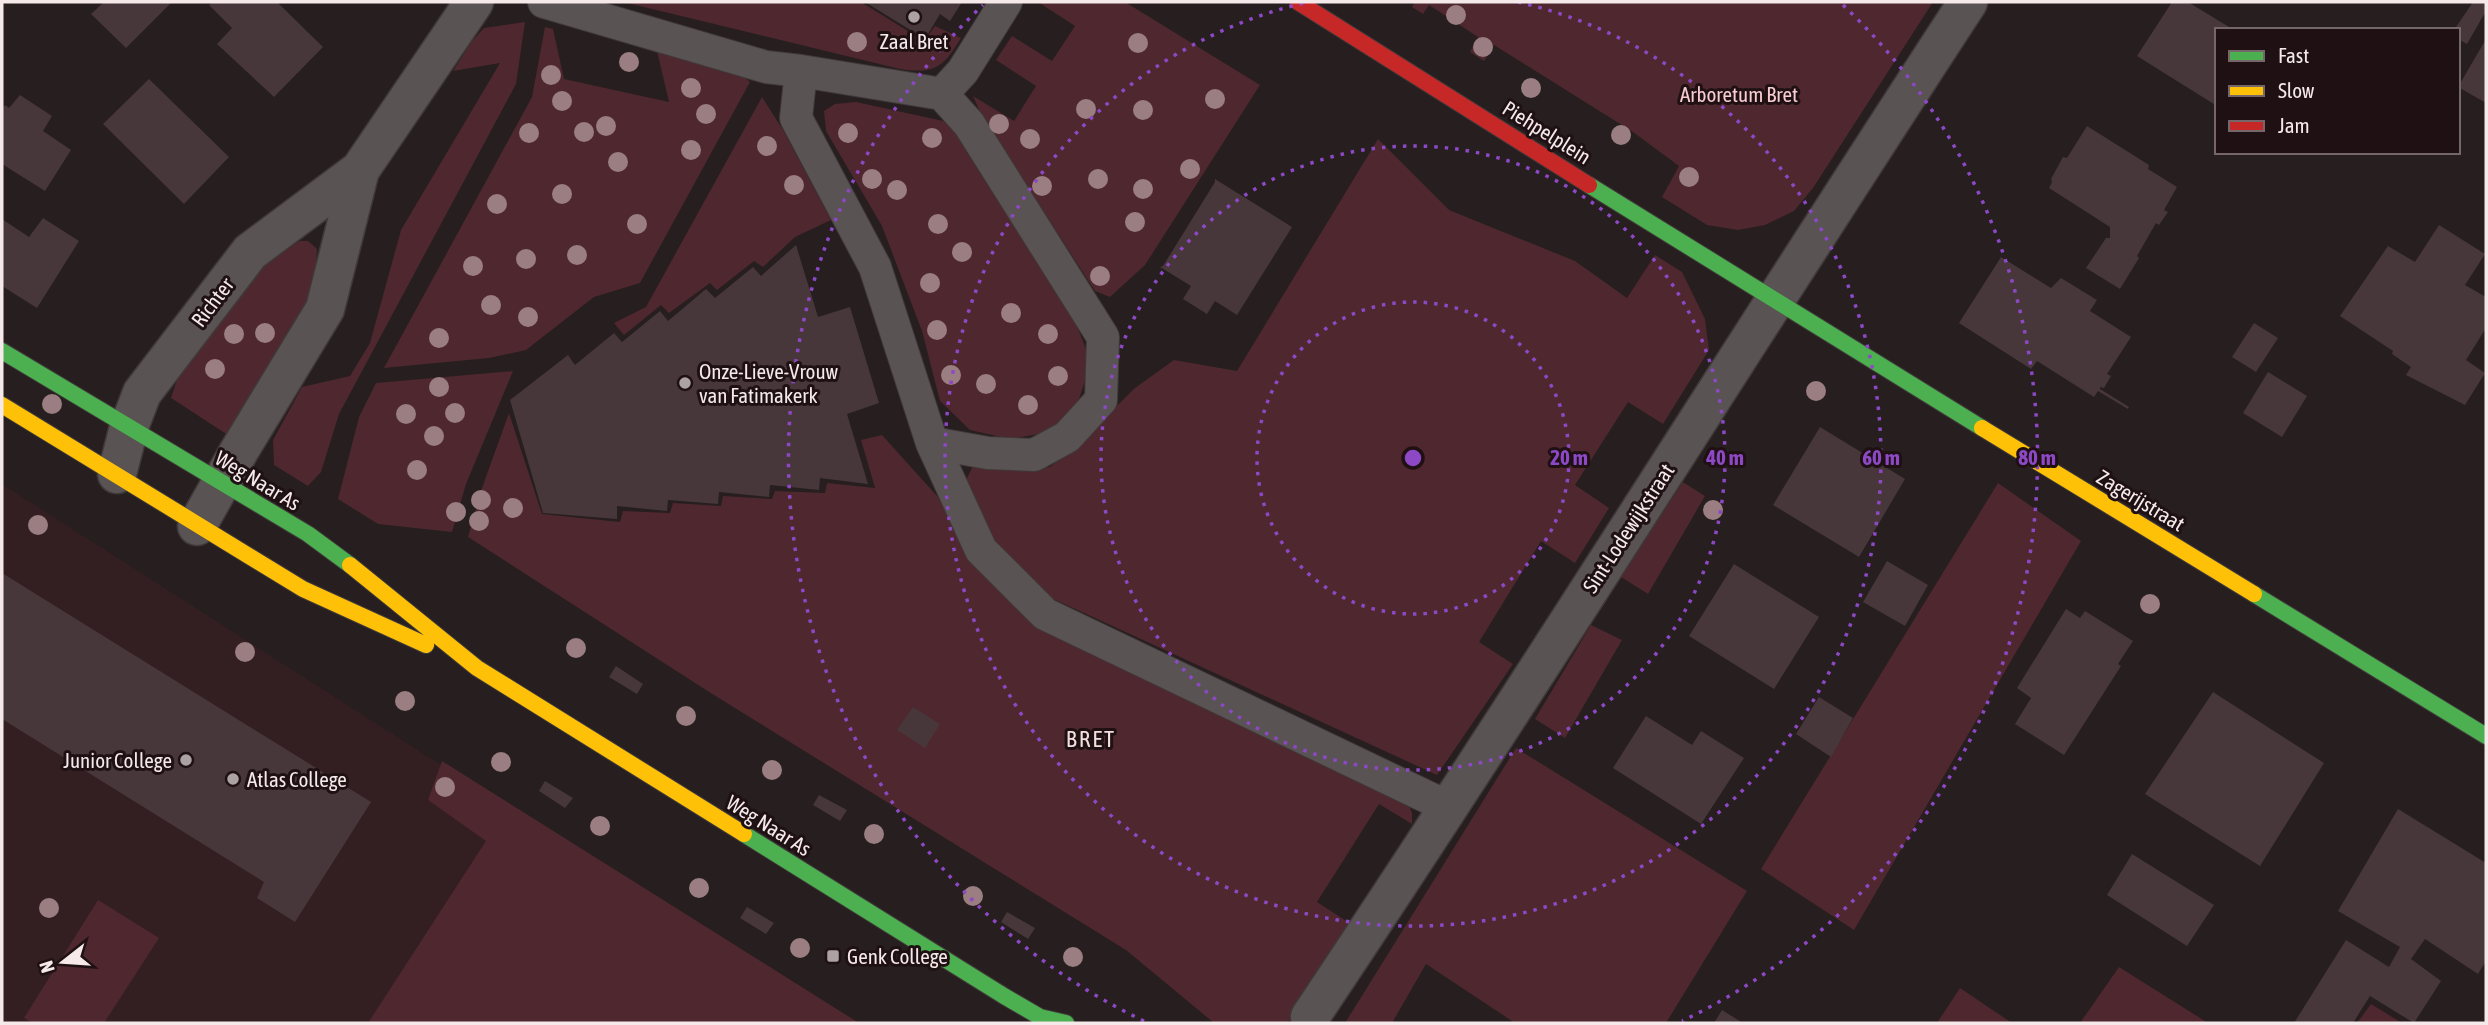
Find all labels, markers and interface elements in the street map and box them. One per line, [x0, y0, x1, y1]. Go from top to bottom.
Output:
marker: Zaal Bret [906, 9, 922, 25]
legend [2215, 28, 2460, 154]
place label: Zaal Bret [879, 29, 949, 53]
text: Fast [2278, 43, 2309, 67]
text: Slow [2278, 78, 2315, 102]
park label: Arboretum Bret [1680, 82, 1798, 106]
street label: Piehpelplein [1499, 96, 1595, 168]
text: Jam [2278, 113, 2310, 137]
street label: Richter [186, 272, 239, 331]
place label: Onze-Lieve-Vrouw van Fatimakerk [699, 359, 839, 407]
marker: Onze-Lieve-Vrouw van Fatimakerk [677, 375, 693, 391]
street label: Weg Naar As [211, 445, 305, 515]
text: 20 m [1550, 445, 1588, 469]
text: 40 m [1705, 445, 1744, 469]
text: 60 m [1862, 445, 1900, 469]
text: 80 m [2018, 445, 2056, 469]
centre of rings [1401, 446, 1425, 470]
street label: Sint-Lodewijkstraat [1577, 459, 1679, 597]
street label: Zagerijstraat [2093, 464, 2189, 536]
district label: BRET [1066, 726, 1116, 752]
place label: Junior College [63, 748, 172, 772]
marker: Junior College [178, 752, 194, 768]
place label: Atlas College [247, 767, 347, 791]
marker: Atlas College [225, 771, 241, 787]
street label: Weg Naar As [722, 790, 816, 860]
north arrow [28, 927, 98, 997]
place label: Genk College [847, 944, 948, 968]
marker: Genk College [825, 948, 841, 964]
text: N [35, 958, 59, 976]

